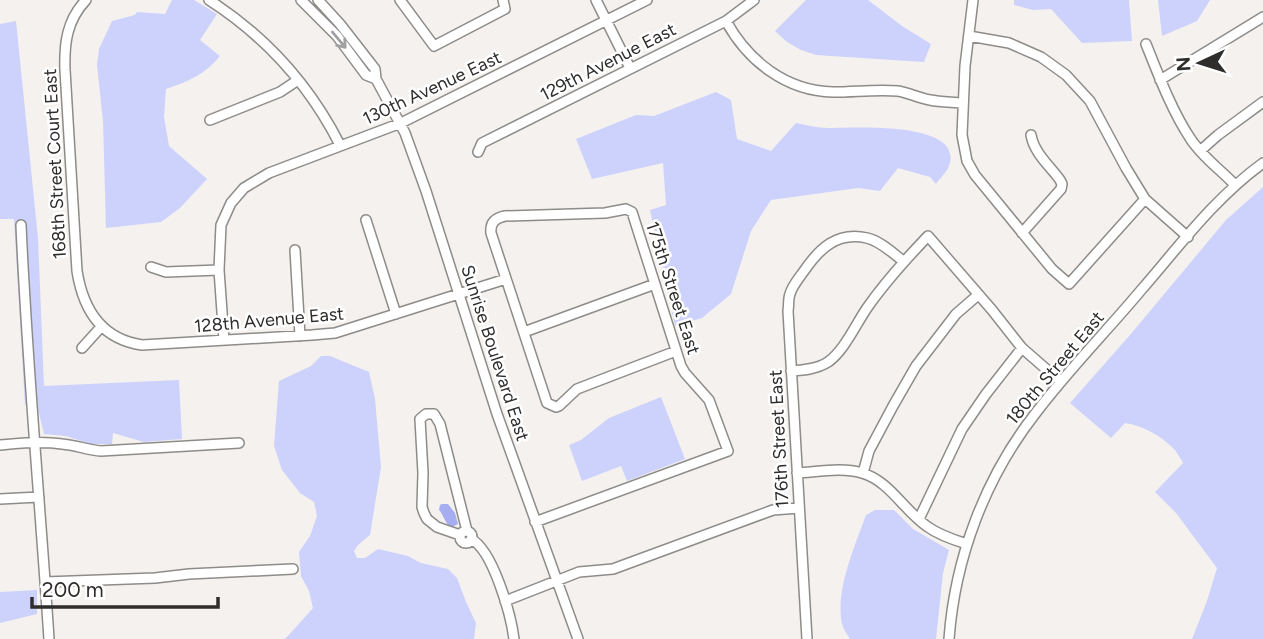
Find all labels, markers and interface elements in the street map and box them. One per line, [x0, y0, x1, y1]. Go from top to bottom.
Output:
street label: 129th Avenue East [536, 18, 680, 106]
north arrow [1165, 28, 1235, 98]
one-way arrow [331, 31, 347, 49]
street label: 130th Avenue East [359, 46, 505, 130]
text: N [1172, 56, 1196, 72]
street label: 168th Street Court East [39, 68, 71, 260]
street label: 175th Street East [641, 219, 705, 357]
street label: Sunrise Boulevard East [456, 262, 534, 444]
street label: 128th Avenue East [193, 302, 345, 338]
street label: 180th Street East [1001, 307, 1109, 429]
street label: 176th Street East [764, 369, 794, 509]
scale bar [32, 566, 217, 610]
text: 200 m [42, 577, 104, 602]

